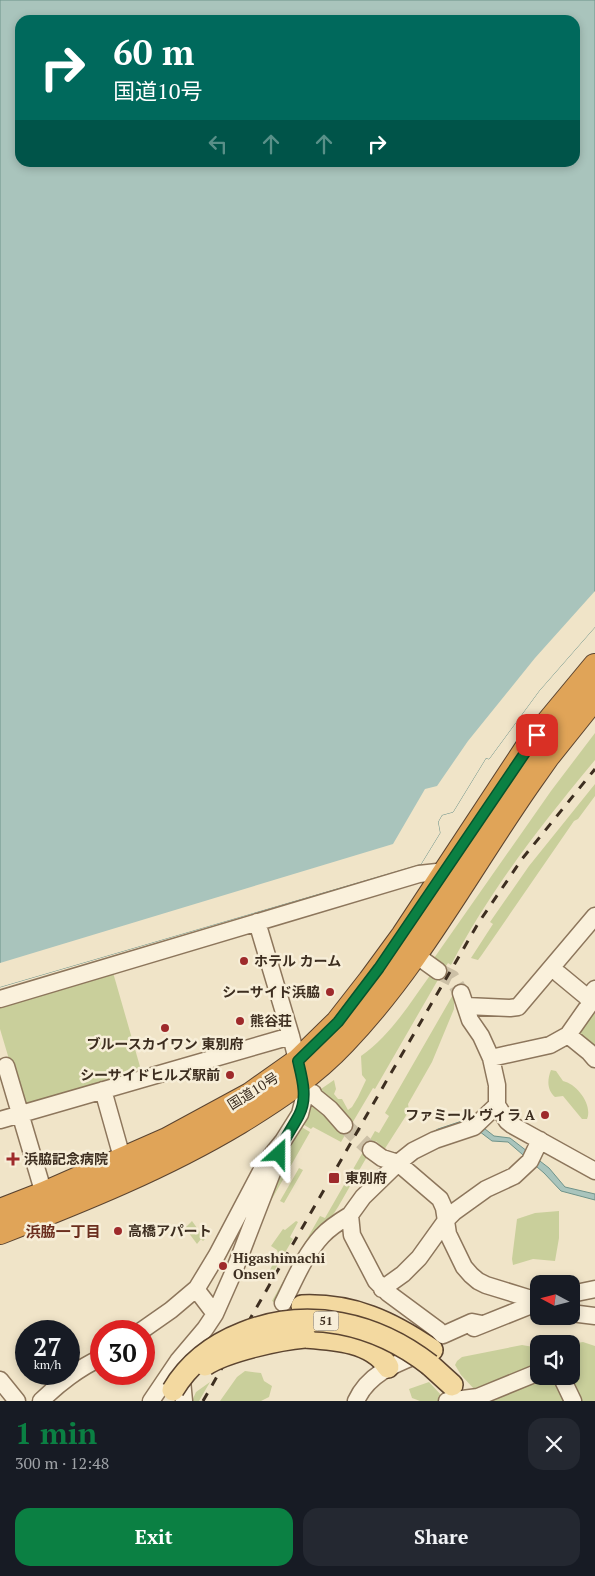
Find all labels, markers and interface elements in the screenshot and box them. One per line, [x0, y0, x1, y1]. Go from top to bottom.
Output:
text: 60 m [113, 29, 194, 75]
icon: right [30, 35, 95, 100]
text: 国道10号 [113, 76, 202, 105]
icon: left [204, 130, 232, 158]
icon: ahead [257, 130, 285, 158]
icon: ahead [310, 130, 338, 158]
icon: right [363, 130, 391, 158]
pin [516, 714, 558, 756]
icon: arrive [523, 721, 551, 749]
place label: ホテル カーム [254, 951, 341, 970]
marker: ホテル カーム [238, 955, 250, 967]
place label: シーサイド浜脇 [222, 982, 320, 1001]
marker: シーサイド浜脇 [324, 986, 336, 998]
place label: 熊谷荘 [250, 1011, 292, 1030]
marker: 熊谷荘 [234, 1015, 246, 1027]
marker: ブルースカイワン 東別府 [159, 1022, 171, 1034]
place label: ブルースカイワン 東別府 [86, 1034, 244, 1053]
place label: シーサイドヒルズ駅前 [80, 1065, 220, 1084]
street label: 国道10号 [224, 1067, 282, 1114]
marker: シーサイドヒルズ駅前 [224, 1069, 236, 1081]
place label: ファミール ヴィラ A [405, 1105, 536, 1124]
marker: ファミール ヴィラ A [539, 1109, 551, 1121]
position arrow [252, 1127, 304, 1179]
place label: 浜脇記念病院 [24, 1149, 108, 1168]
marker: 浜脇記念病院 [6, 1152, 20, 1166]
place label: 東別府 [345, 1168, 387, 1187]
marker: 東別府 [327, 1171, 341, 1185]
district label: 浜脇一丁目 [25, 1221, 101, 1241]
place label: 高橋アパート [128, 1221, 212, 1240]
marker: 高橋アパート [112, 1225, 124, 1237]
place label: Higashimachi Onsen [233, 1248, 326, 1283]
marker: Higashimachi Onsen [217, 1260, 229, 1272]
north arrow [530, 1275, 580, 1325]
map controls [530, 1275, 580, 1385]
road number: 51 [314, 1312, 338, 1330]
speed limit sign: 30 [90, 1320, 155, 1385]
text: 27 [33, 1330, 62, 1363]
button: sound [530, 1335, 580, 1385]
text: km/h [34, 1357, 61, 1372]
text: 1 min [15, 1413, 97, 1453]
button: close [528, 1418, 580, 1470]
text: 300 m · 12:48 [15, 1452, 109, 1474]
button: Exit [15, 1508, 293, 1566]
button: Share [303, 1508, 580, 1566]

